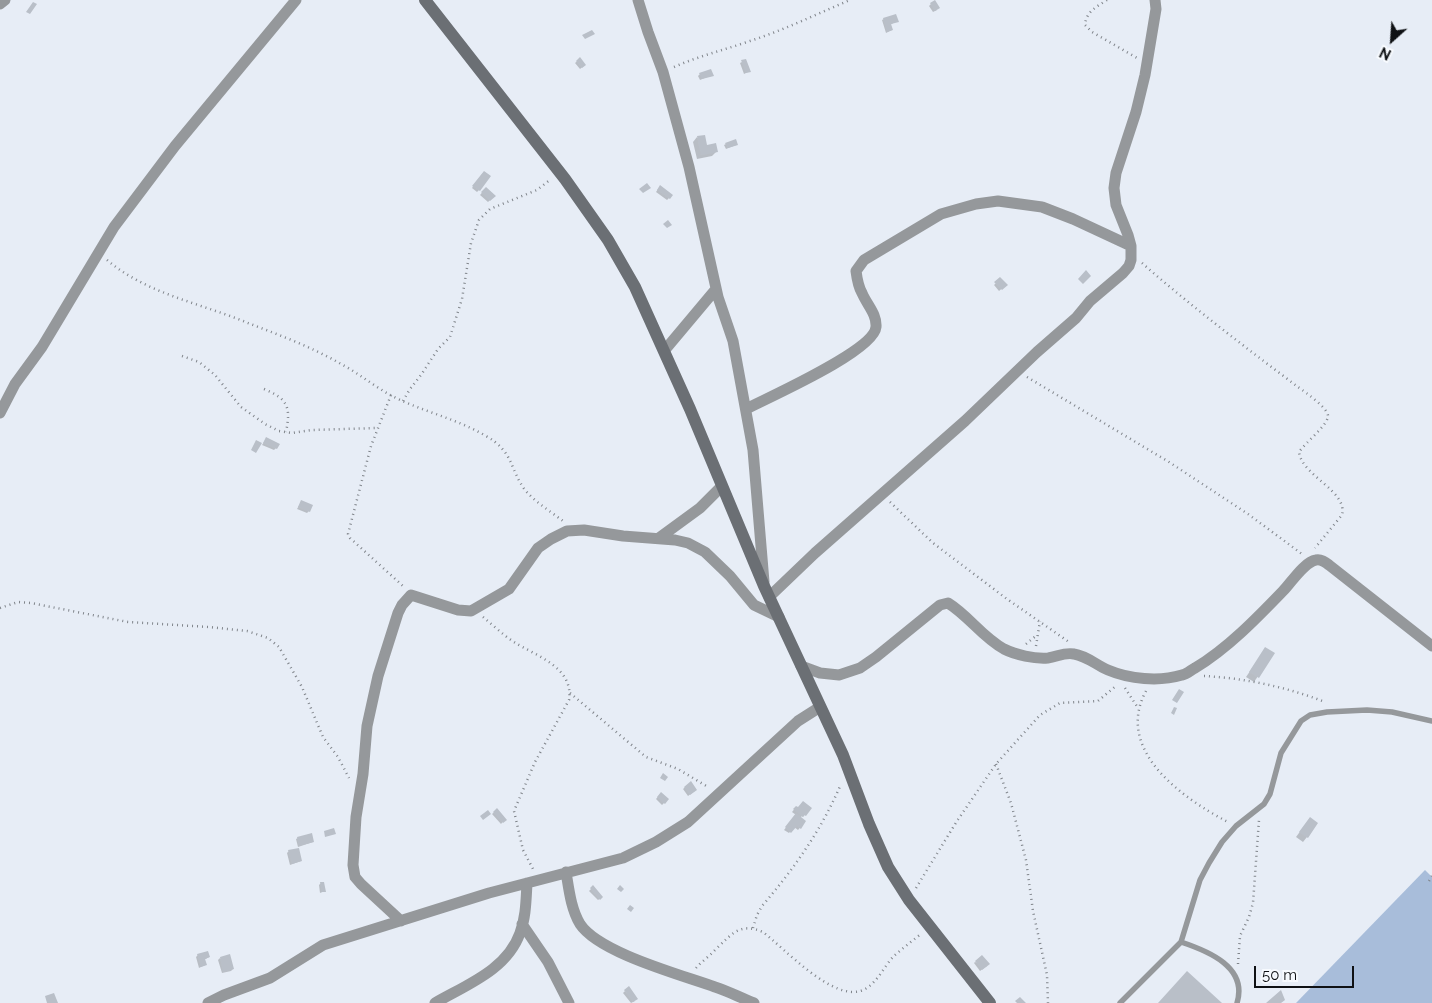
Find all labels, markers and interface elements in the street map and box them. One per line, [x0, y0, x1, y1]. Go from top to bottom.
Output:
north arrow [1367, 15, 1417, 65]
text: N [1377, 44, 1394, 63]
scale bar [1257, 956, 1357, 988]
text: 50 m [1262, 966, 1297, 984]

